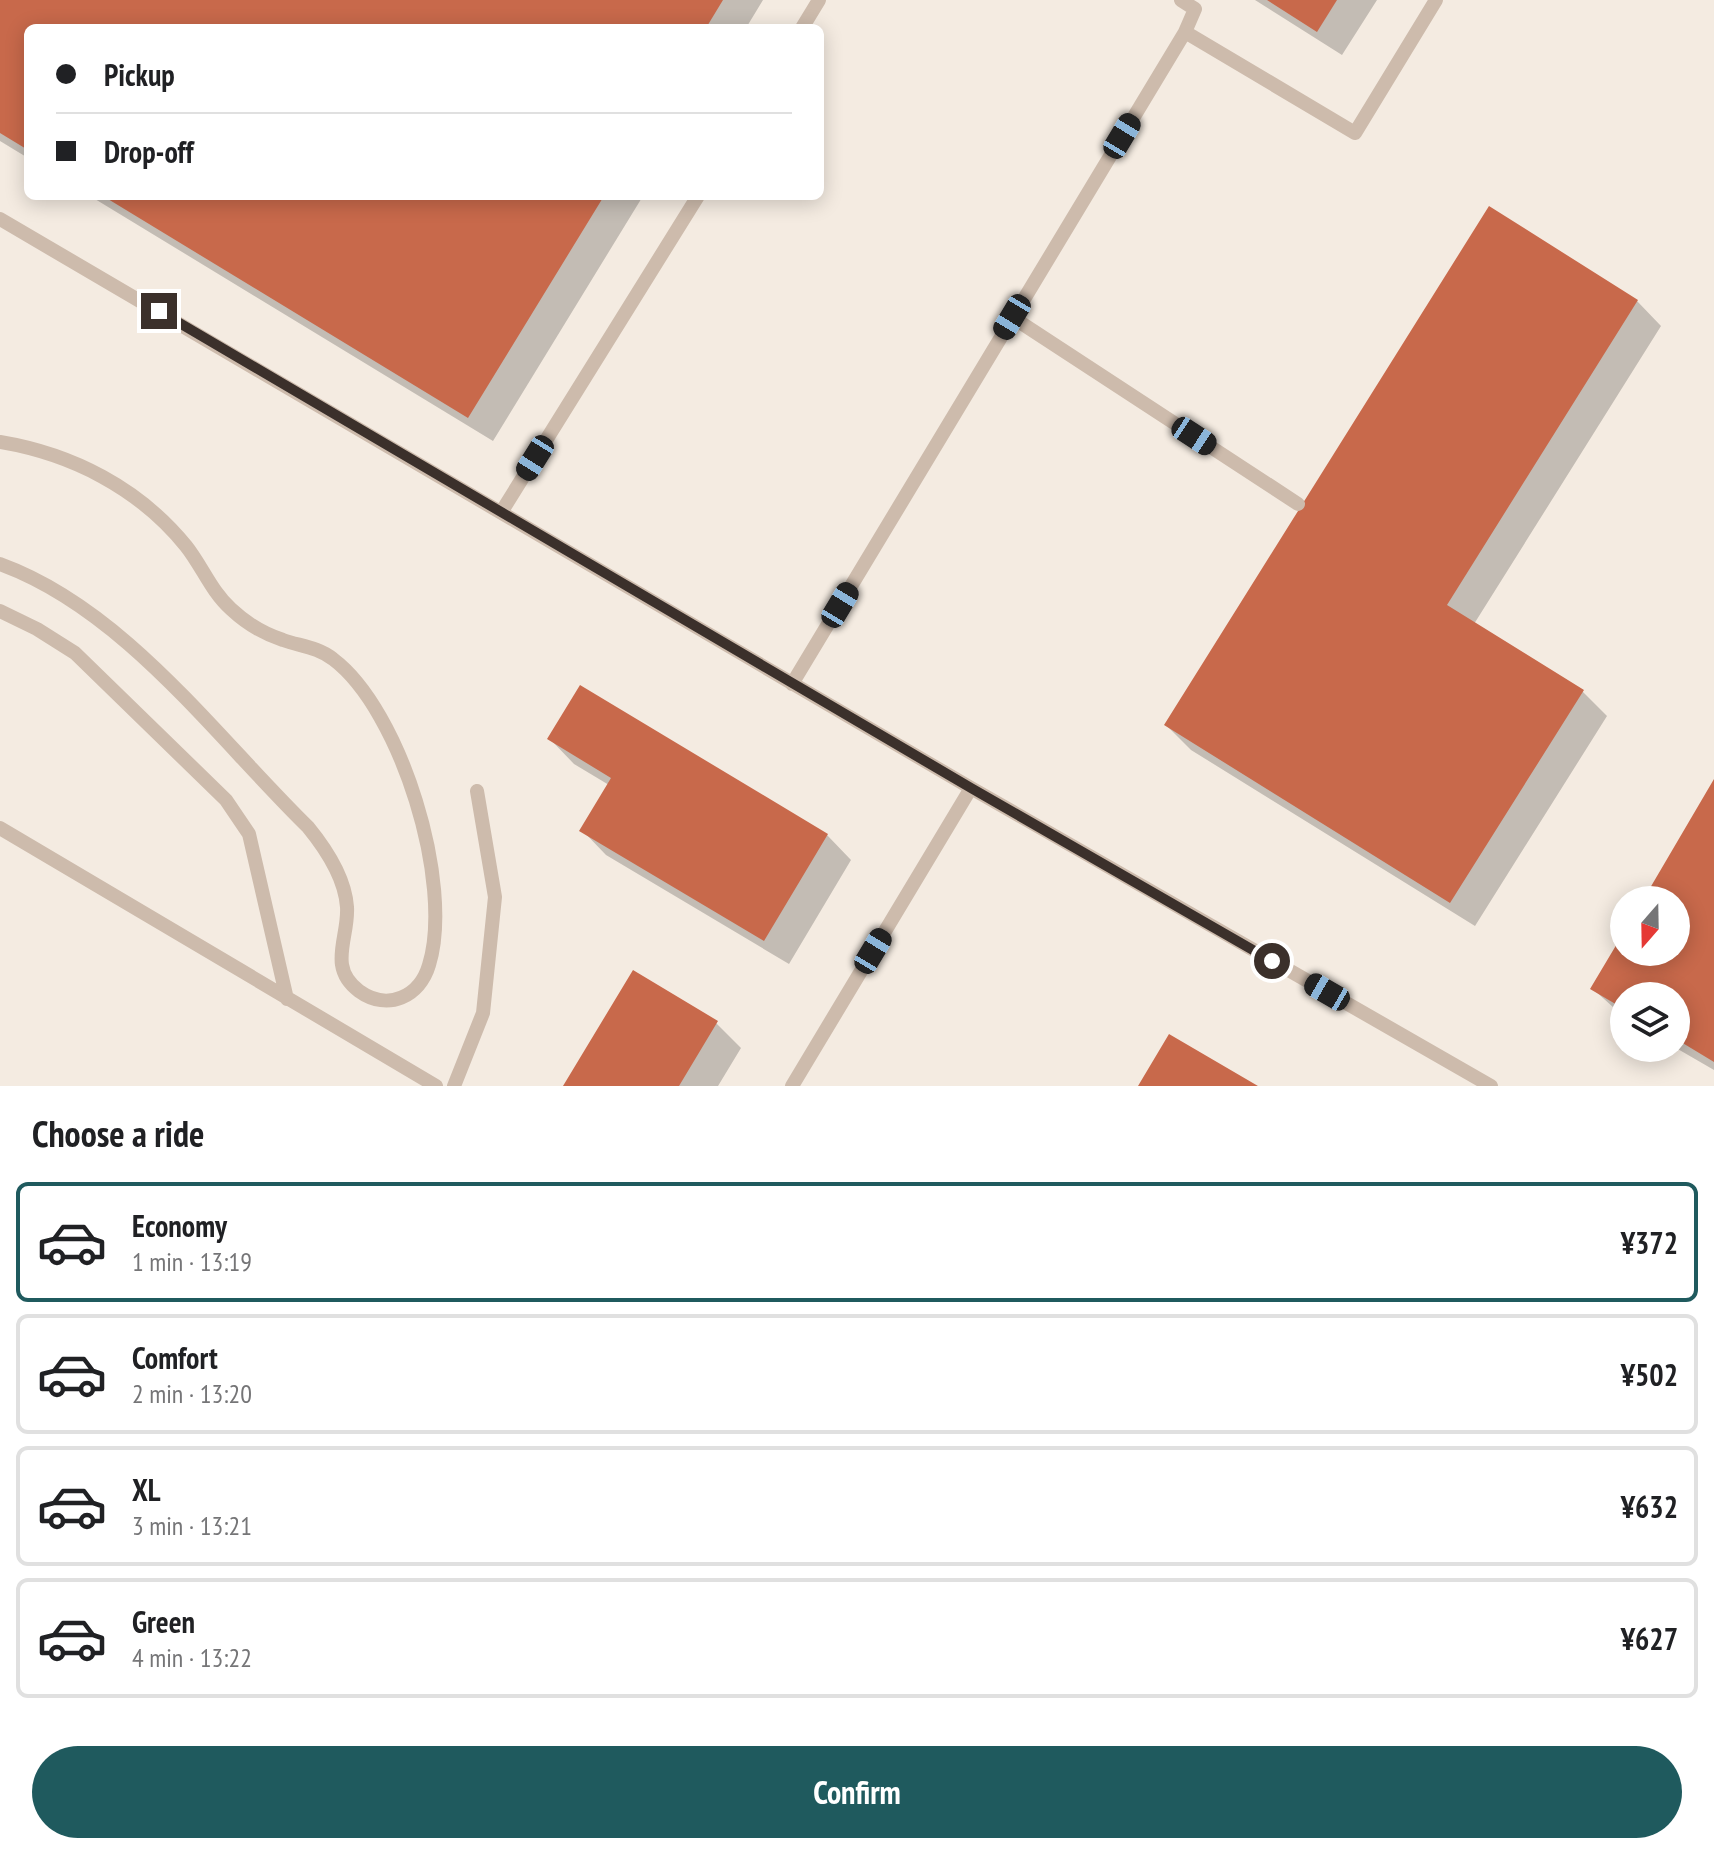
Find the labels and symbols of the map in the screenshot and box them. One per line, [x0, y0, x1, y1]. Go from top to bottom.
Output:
car [1099, 109, 1145, 163]
car [989, 290, 1035, 344]
route end [141, 293, 177, 329]
car [1167, 413, 1221, 459]
car [512, 431, 558, 485]
car [817, 578, 863, 632]
north arrow [1610, 886, 1690, 966]
car [850, 924, 896, 978]
route start [1254, 943, 1290, 979]
car [1300, 970, 1354, 1014]

